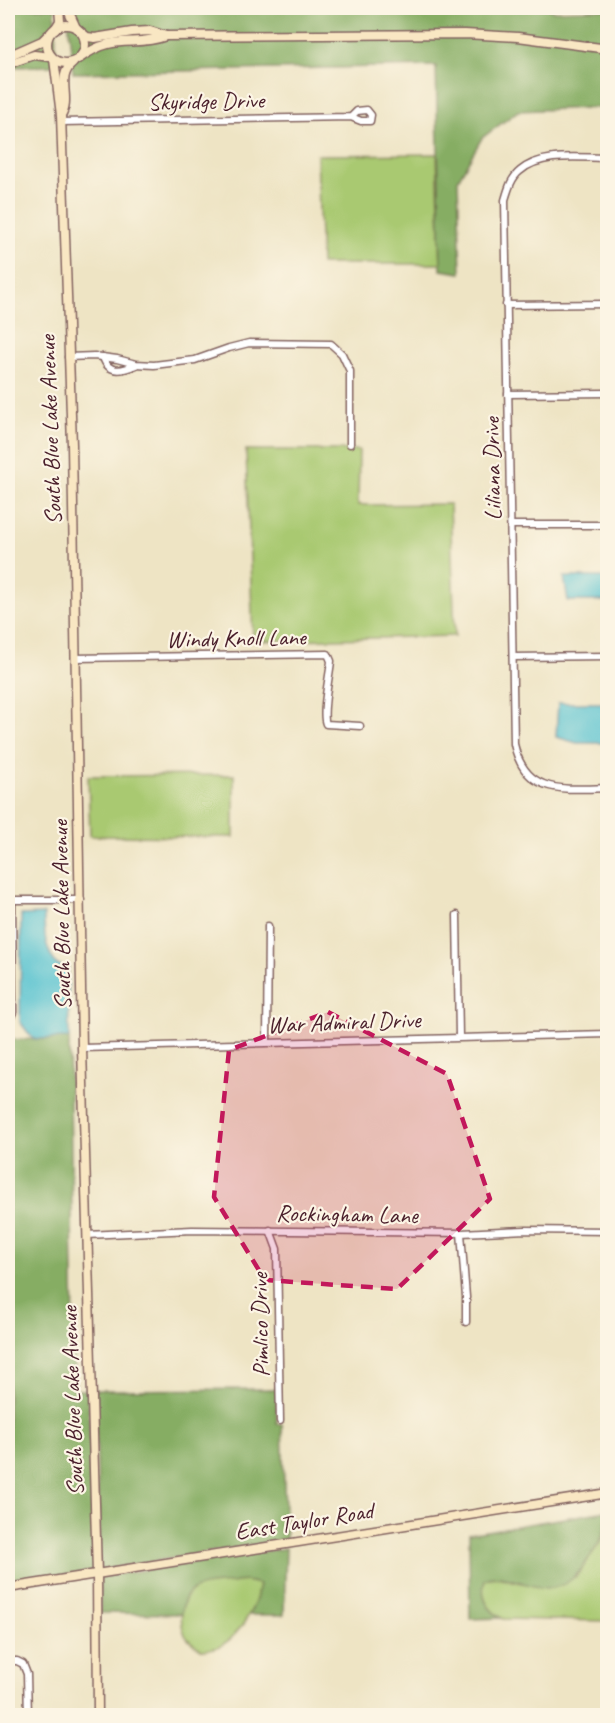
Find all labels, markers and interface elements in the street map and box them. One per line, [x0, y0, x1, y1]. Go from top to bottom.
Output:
street label: Skyridge Drive [148, 85, 267, 117]
street label: South Blue Lake Avenue [32, 332, 68, 525]
street label: Liliana Drive [476, 415, 508, 521]
street label: Windy Knoll Lane [166, 622, 308, 654]
street label: South Blue Lake Avenue [44, 818, 78, 1010]
street label: War Admiral Drive [267, 1004, 423, 1040]
street label: Rockingham Lane [276, 1198, 420, 1230]
street label: Pimlico Drive [244, 1270, 276, 1377]
street label: South Blue Lake Avenue [54, 1303, 90, 1496]
street label: East Taylor Road [233, 1495, 379, 1547]

